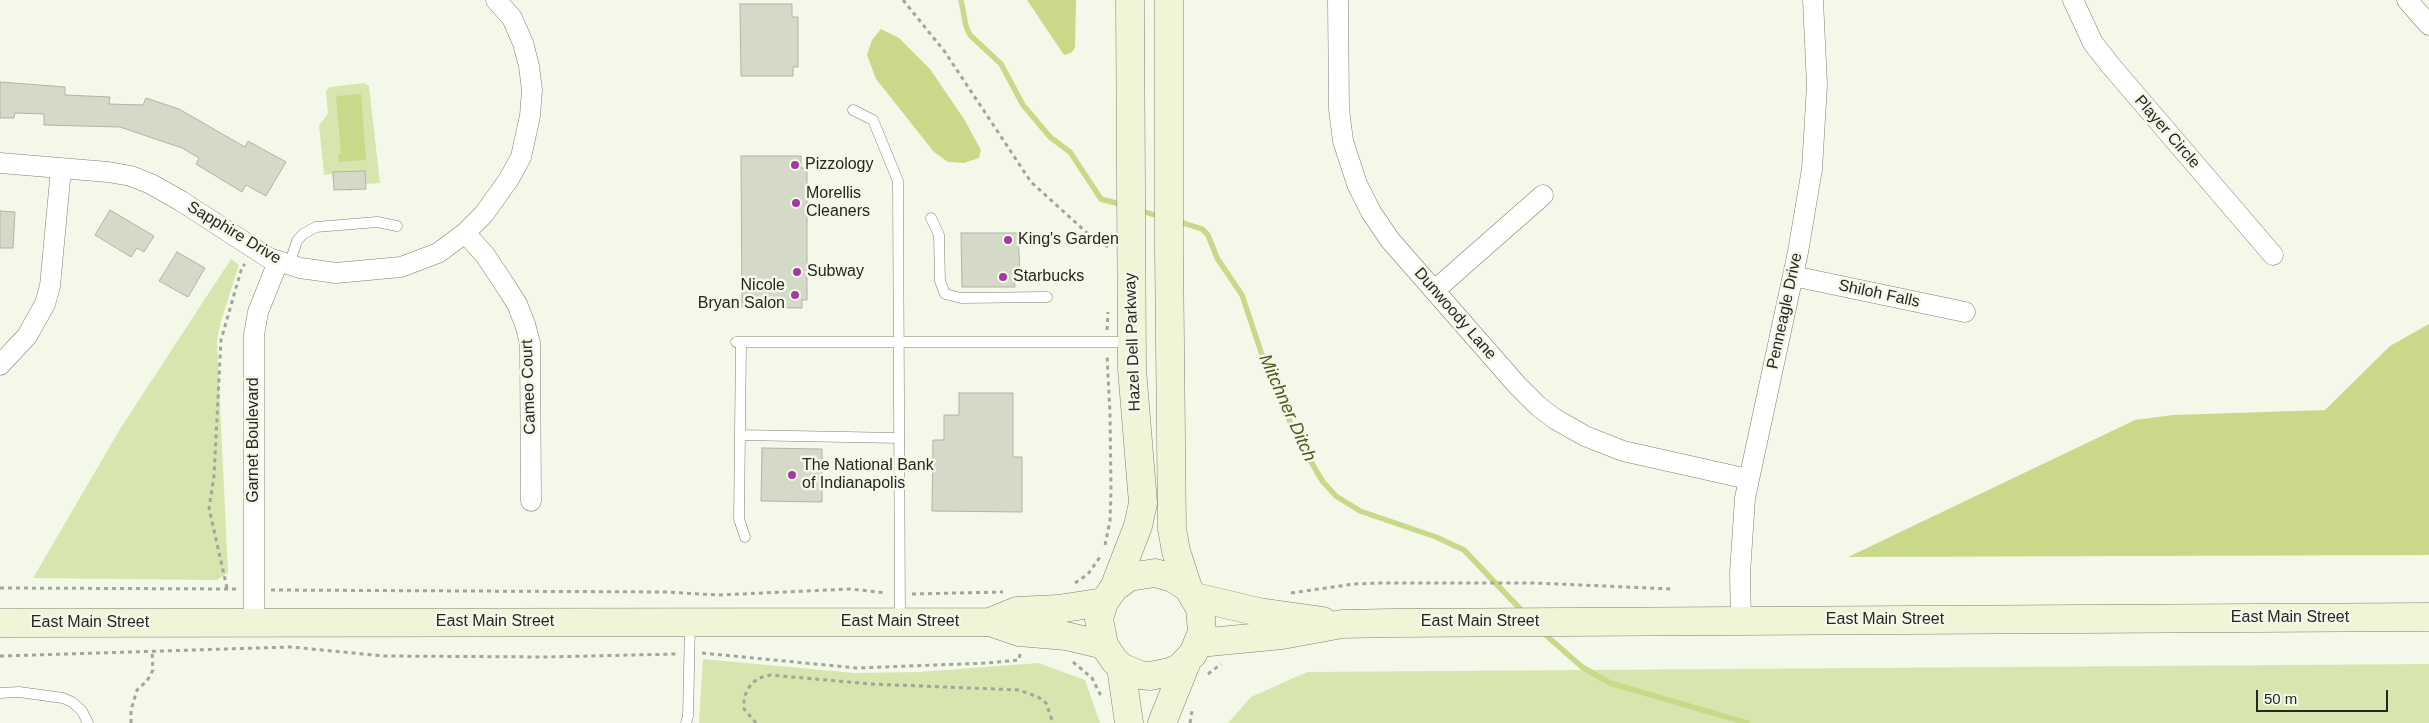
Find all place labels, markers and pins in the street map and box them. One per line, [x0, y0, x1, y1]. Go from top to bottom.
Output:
place label: Pizzology [805, 155, 873, 175]
marker: Pizzology [789, 159, 801, 171]
place label: Morellis Cleaners [806, 184, 870, 222]
marker: Morellis Cleaners [790, 197, 802, 209]
place label: King's Garden [1018, 230, 1119, 250]
marker: King's Garden [1002, 234, 1014, 246]
place label: Subway [807, 262, 864, 282]
marker: Subway [791, 266, 803, 278]
place label: Starbucks [1013, 267, 1084, 287]
marker: Starbucks [997, 271, 1009, 283]
place label: Nicole Bryan Salon [698, 276, 785, 314]
marker: Nicole Bryan Salon [789, 289, 801, 301]
place label: The National Bank of Indianapolis [802, 456, 934, 494]
marker: The National Bank of Indianapolis [786, 469, 798, 481]

